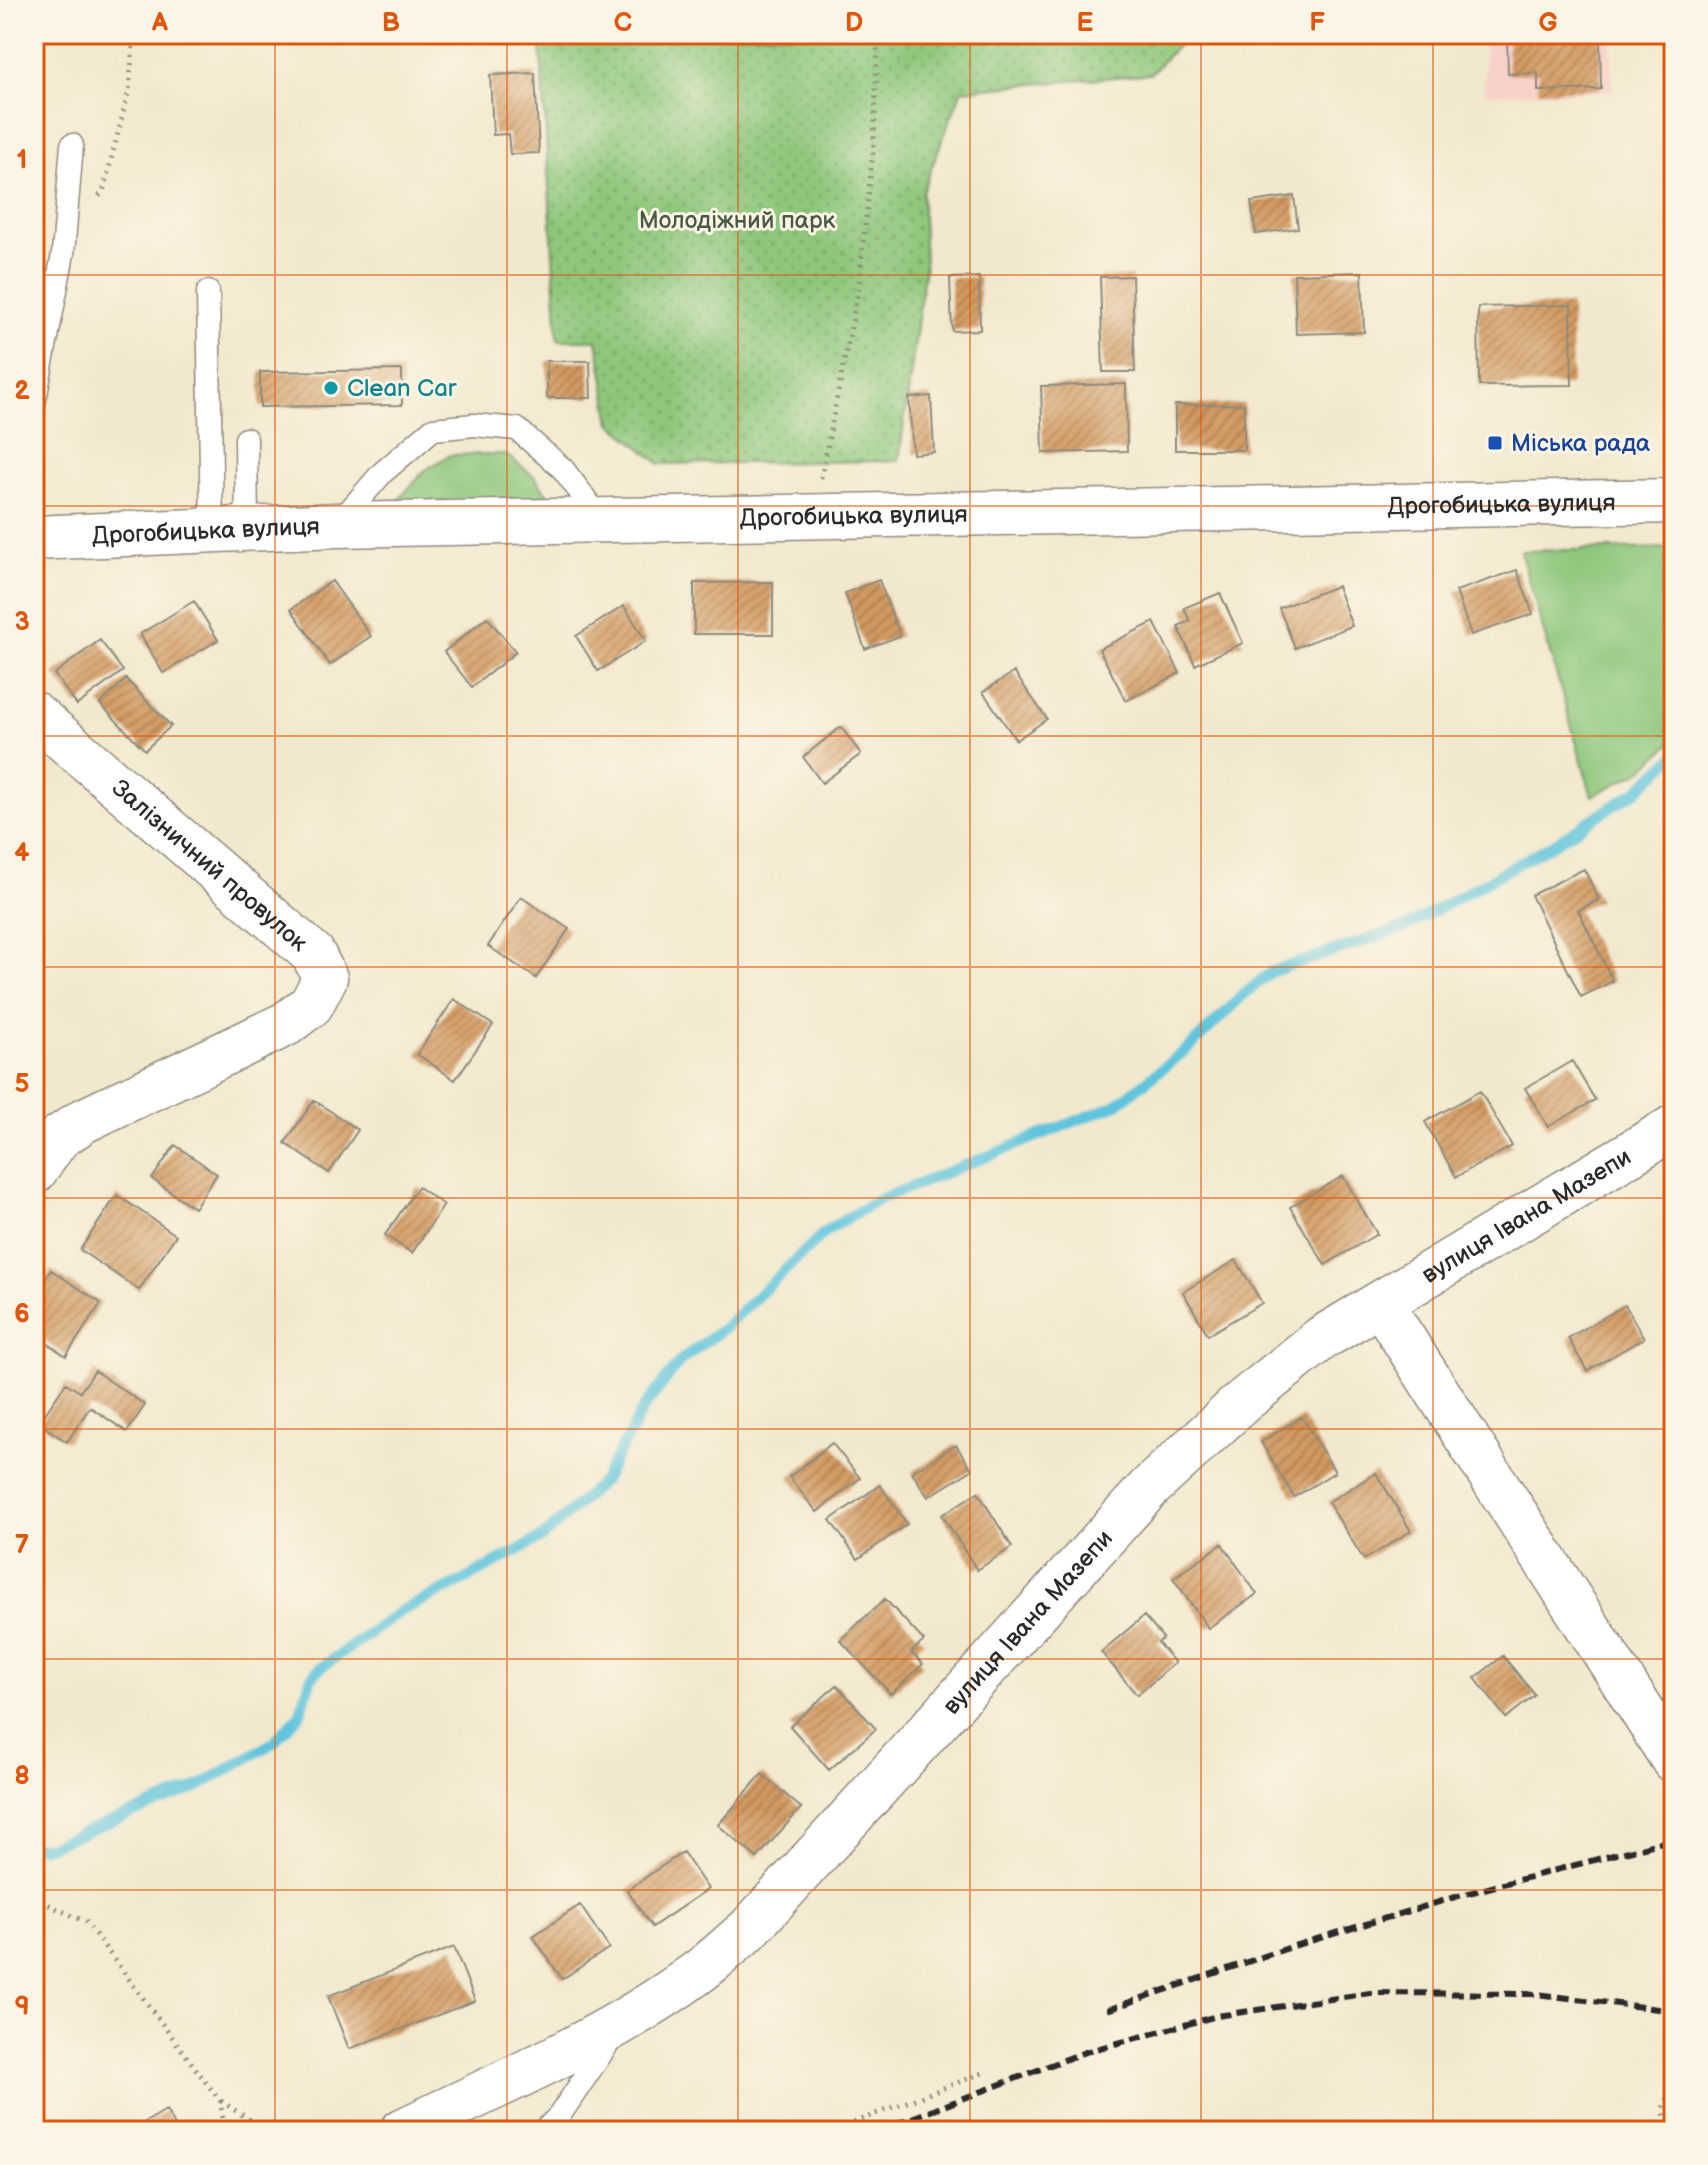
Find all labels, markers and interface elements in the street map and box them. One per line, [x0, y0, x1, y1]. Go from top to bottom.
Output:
text: A [151, 8, 168, 39]
text: B [382, 8, 400, 39]
text: C [614, 8, 632, 39]
text: D [845, 8, 863, 39]
text: E [1077, 8, 1094, 39]
text: F [1309, 8, 1325, 39]
text: G [1538, 8, 1558, 39]
text: 1 [17, 145, 27, 176]
park label: Молодіжний парк [639, 206, 836, 235]
place label: Clean Car [347, 374, 457, 403]
text: 2 [14, 376, 30, 407]
marker: Clean Car [322, 379, 340, 397]
place label: Міська рада [1511, 429, 1650, 458]
marker: Міська рада [1486, 434, 1504, 452]
street label: Дрогобицька вулиця [1387, 488, 1616, 521]
street label: Дрогобицька вулиця [739, 499, 968, 532]
street label: Дрогобицька вулиця [91, 511, 320, 550]
text: 3 [14, 607, 30, 638]
street label: Залізничний провулок [106, 773, 314, 957]
text: 4 [14, 838, 30, 869]
text: 5 [14, 1069, 30, 1100]
street label: вулиця Івана Мазепи [1416, 1142, 1636, 1289]
text: 6 [14, 1299, 30, 1330]
street label: вулиця Івана Мазепи [937, 1524, 1119, 1720]
text: 7 [15, 1530, 29, 1561]
text: 8 [14, 1761, 30, 1792]
text: 9 [14, 1992, 30, 2023]

